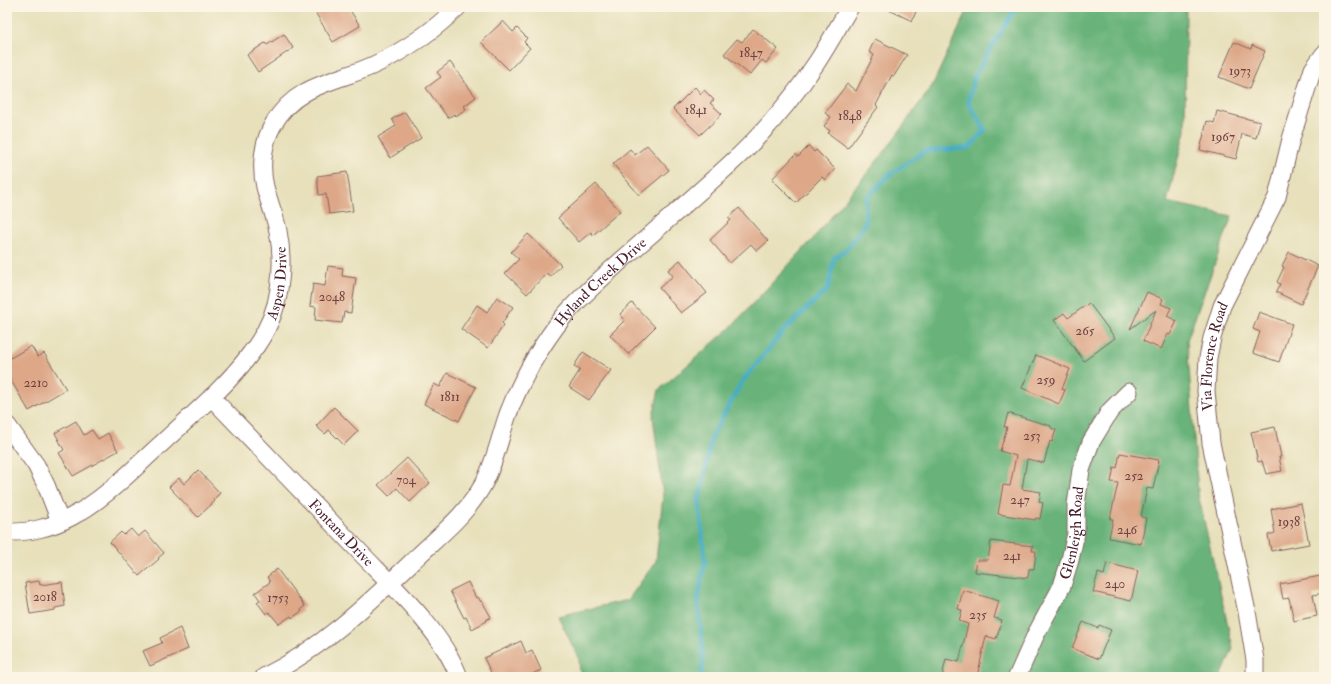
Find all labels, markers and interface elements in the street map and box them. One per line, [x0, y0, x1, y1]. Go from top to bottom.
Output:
house number: 1847 [739, 45, 763, 61]
house number: 1973 [1229, 63, 1251, 79]
house number: 1841 [685, 102, 708, 118]
house number: 1848 [838, 108, 862, 124]
house number: 1967 [1211, 129, 1235, 145]
street label: Hyland Creek Drive [551, 234, 651, 330]
street label: Aspen Drive [262, 246, 291, 324]
house number: 2048 [319, 289, 345, 305]
street label: Via Florence Road [1197, 298, 1233, 412]
house number: 265 [1076, 323, 1095, 339]
house number: 259 [1037, 372, 1055, 388]
house number: 2210 [24, 375, 48, 391]
house number: 1811 [440, 389, 460, 405]
house number: 253 [1023, 428, 1041, 444]
house number: 252 [1125, 468, 1144, 484]
house number: 704 [396, 472, 417, 488]
street label: Glenleigh Road [1056, 485, 1089, 582]
house number: 247 [1010, 492, 1030, 508]
street label: Fontana Drive [304, 495, 378, 571]
house number: 1938 [1278, 514, 1300, 530]
house number: 246 [1117, 522, 1139, 538]
house number: 241 [1003, 548, 1021, 564]
house number: 240 [1105, 576, 1125, 592]
house number: 2018 [33, 589, 57, 605]
house number: 1753 [267, 590, 289, 606]
house number: 235 [969, 607, 987, 623]

